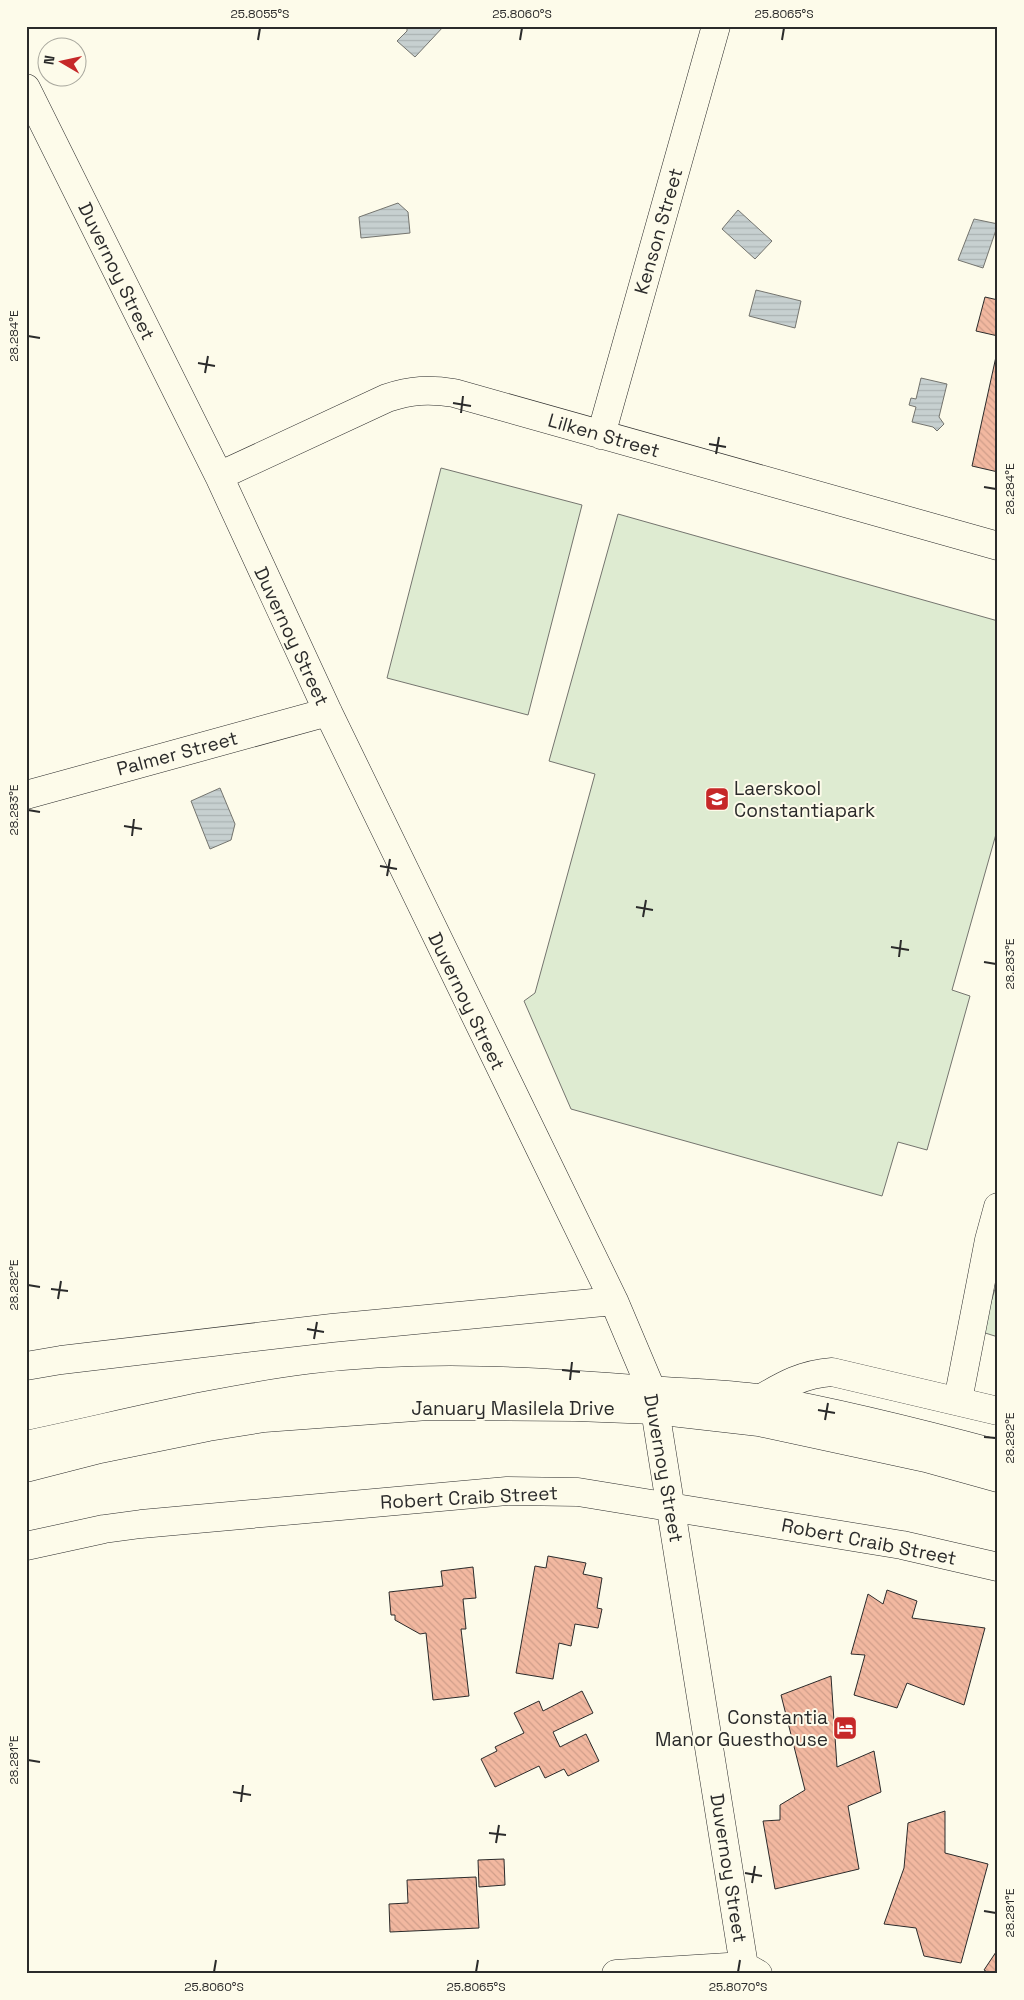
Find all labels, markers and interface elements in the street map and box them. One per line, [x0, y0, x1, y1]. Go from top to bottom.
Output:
text: 25.8055°S [231, 6, 289, 22]
text: 25.8060°S [492, 6, 552, 22]
text: 25.8065°S [754, 6, 814, 22]
north arrow [38, 38, 88, 88]
text: N [40, 54, 59, 66]
street label: Kenson Street [628, 165, 688, 297]
street label: Duvernoy Street [72, 198, 161, 344]
text: 28.284°E [6, 310, 22, 362]
street label: Lilken Street [545, 408, 663, 463]
text: 28.284°E [1002, 463, 1018, 515]
street label: Duvernoy Street [248, 563, 335, 710]
street label: Palmer Street [114, 725, 240, 782]
place label: Laerskool Constantiapark [734, 776, 875, 823]
text: 28.283°E [6, 784, 22, 836]
school or university icon: Laerskool Constantiapark [704, 786, 730, 812]
street label: Duvernoy Street [422, 928, 511, 1074]
text: 28.283°E [1002, 938, 1018, 990]
text: 28.282°E [6, 1259, 22, 1311]
street label: Duvernoy Street [638, 1392, 689, 1544]
street label: January Masilela Drive [411, 1396, 615, 1421]
text: 28.282°E [1002, 1412, 1018, 1464]
street label: Robert Craib Street [380, 1480, 558, 1515]
street label: Robert Craib Street [779, 1512, 959, 1571]
place label: Constantia Manor Guesthouse [655, 1705, 828, 1752]
hotel icon: Constantia Manor Guesthouse [832, 1715, 858, 1741]
text: 28.281°E [6, 1735, 22, 1784]
street label: Duvernoy Street [704, 1792, 753, 1944]
text: 28.281°E [1002, 1888, 1018, 1937]
text: 25.8060°S [184, 1979, 244, 1995]
text: 25.8065°S [446, 1979, 506, 1995]
text: 25.8070°S [709, 1979, 767, 1995]

